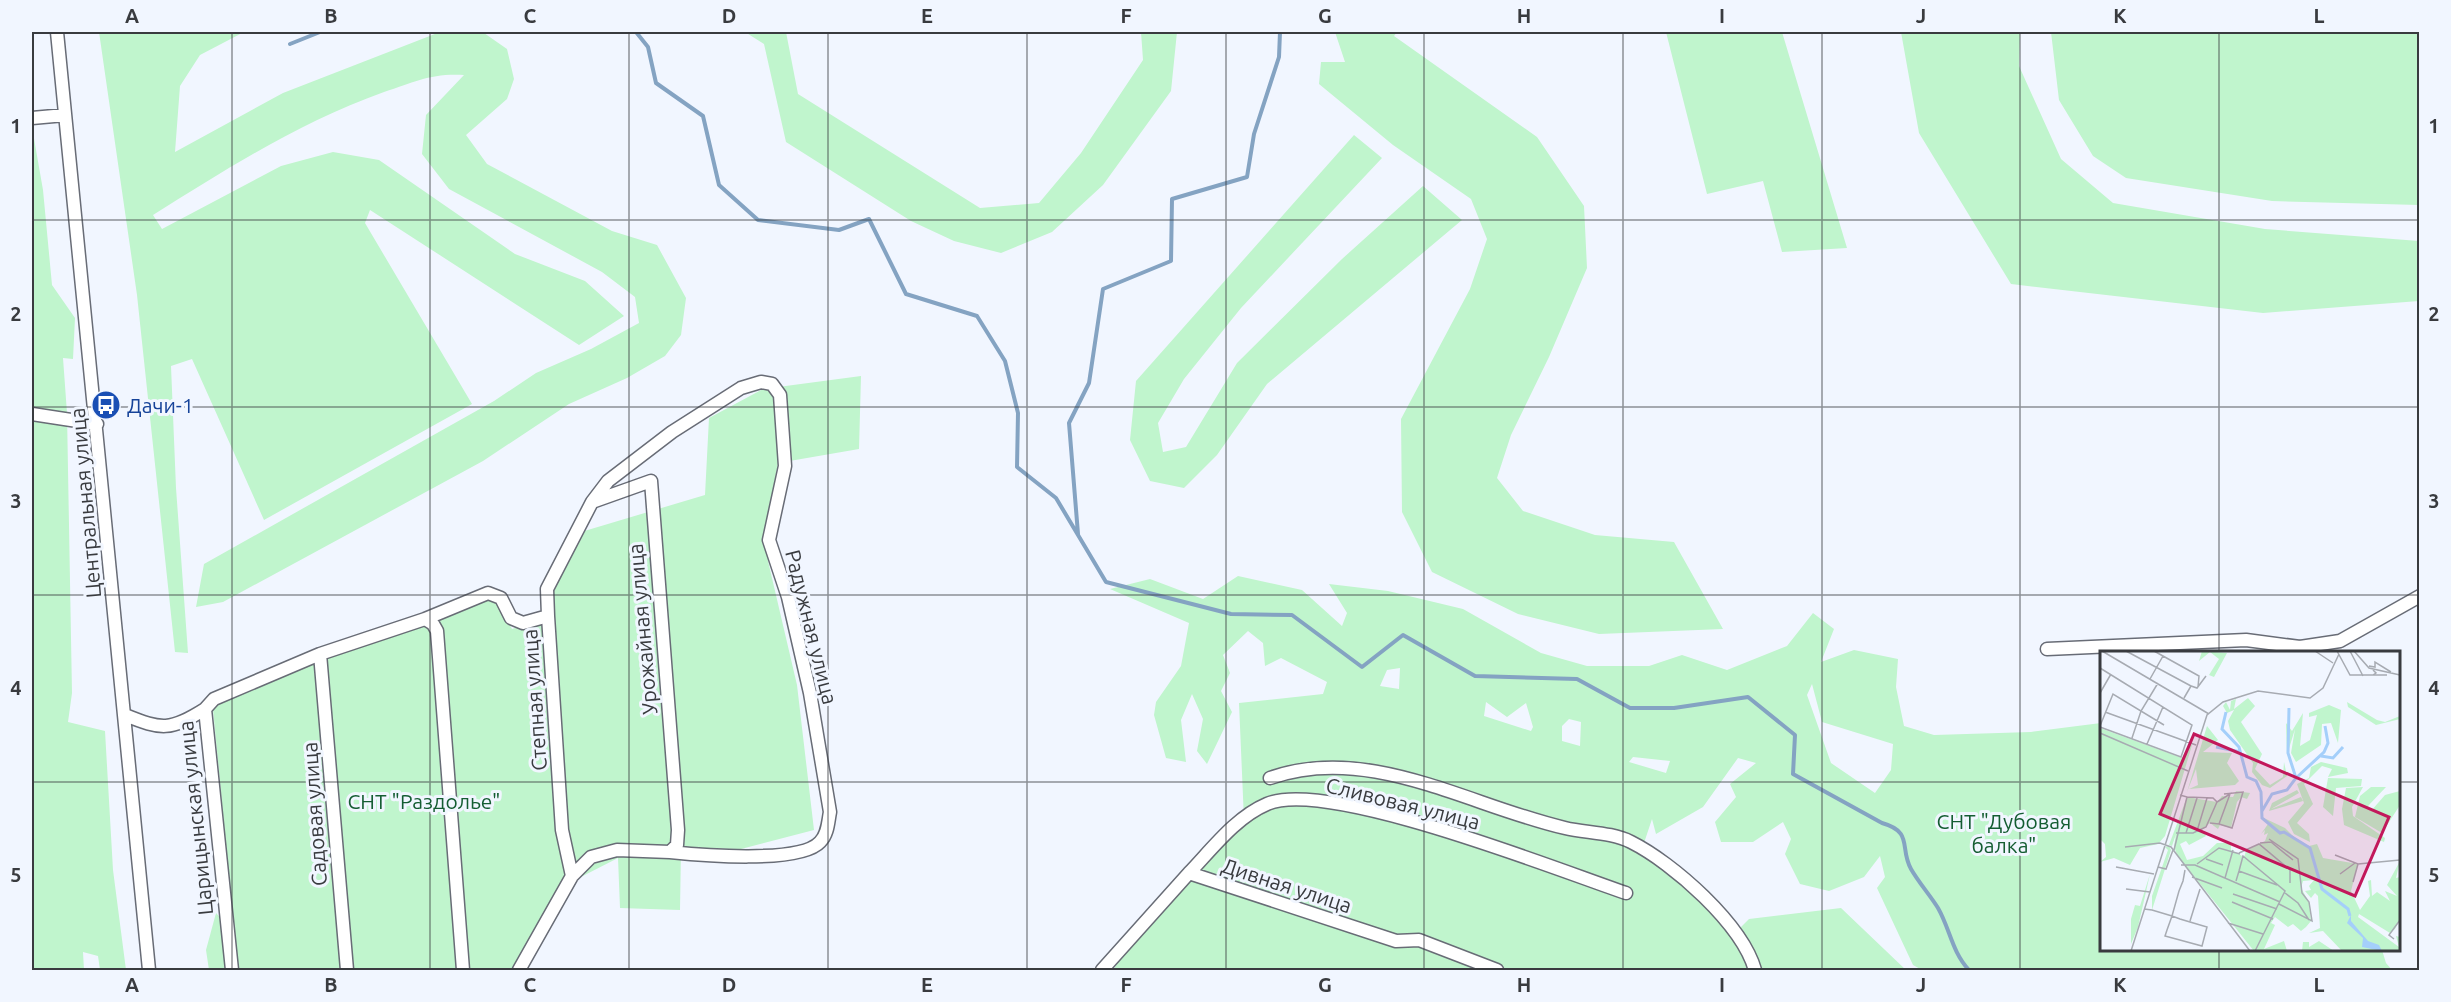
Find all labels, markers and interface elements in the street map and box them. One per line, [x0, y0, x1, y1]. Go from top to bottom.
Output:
text: A [125, 4, 139, 27]
text: B [324, 4, 338, 27]
text: C [524, 4, 537, 27]
text: D [722, 4, 736, 27]
text: E [921, 4, 933, 27]
text: F [1120, 4, 1132, 27]
text: G [1318, 4, 1332, 27]
text: H [1517, 4, 1531, 27]
text: I [1719, 4, 1725, 27]
text: J [1916, 4, 1926, 27]
text: K [2113, 4, 2127, 27]
text: L [2314, 4, 2325, 27]
text: 1 [10, 114, 22, 137]
text: 1 [2428, 114, 2440, 137]
text: 2 [10, 302, 22, 325]
text: 2 [2428, 302, 2440, 325]
bus stop icon: Дачи-1 [90, 389, 122, 421]
place label: Дачи-1 [127, 393, 194, 417]
street label: Центральная улица [65, 407, 105, 599]
text: 3 [10, 489, 22, 512]
text: 3 [2428, 489, 2440, 512]
street label: Урожайная улица [623, 543, 661, 715]
street label: Радужная улица [781, 547, 843, 707]
street label: Степная улица [517, 628, 551, 772]
inset map [2100, 651, 2400, 951]
text: 4 [10, 676, 22, 699]
text: 4 [2428, 676, 2440, 699]
street label: Царицынская улица [173, 720, 217, 916]
street label: Садовая улица [297, 741, 331, 887]
street label: Сливовая улица [1324, 772, 1482, 834]
park label: СНТ "Раздолье" [347, 789, 501, 813]
park label: СНТ "Дубовая балка" [1937, 809, 2071, 857]
street label: Дивная улица [1219, 853, 1355, 917]
text: 5 [10, 863, 22, 886]
text: 5 [2428, 863, 2440, 886]
text: A [125, 973, 139, 996]
text: B [324, 973, 338, 996]
text: C [524, 973, 537, 996]
text: D [722, 973, 736, 996]
text: E [921, 973, 933, 996]
text: F [1120, 973, 1132, 996]
text: G [1318, 973, 1332, 996]
text: H [1517, 973, 1531, 996]
text: I [1719, 973, 1725, 996]
text: J [1916, 973, 1926, 996]
text: K [2113, 973, 2127, 996]
text: L [2314, 973, 2325, 996]

